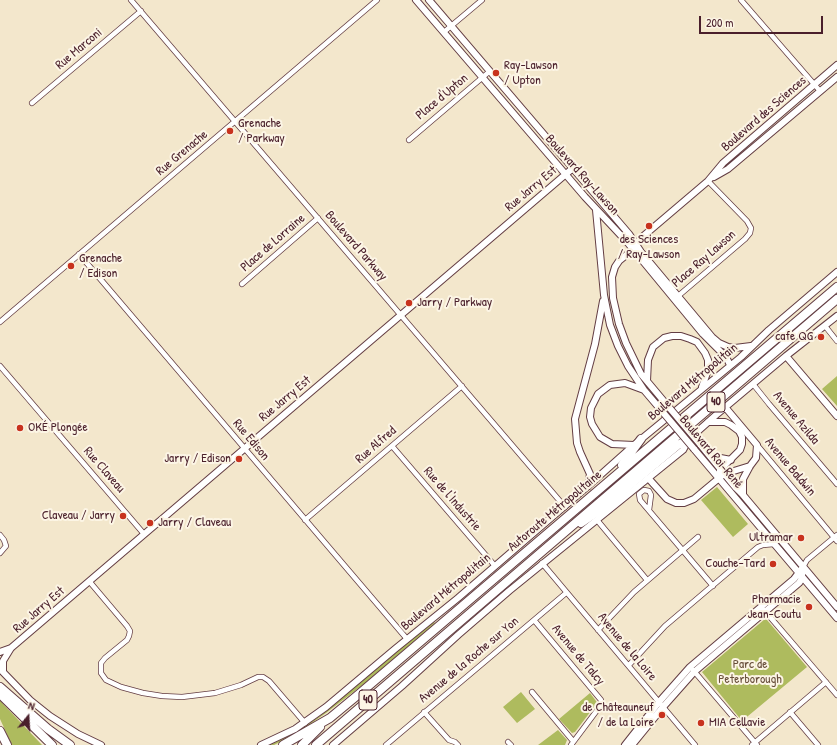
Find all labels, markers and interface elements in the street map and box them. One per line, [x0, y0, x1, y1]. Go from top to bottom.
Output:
scale bar [701, 8, 825, 34]
text: 200 m [706, 14, 733, 31]
street label: Rue Marconi [52, 25, 106, 73]
place label: Ray-Lawson / Upton [504, 58, 558, 89]
marker: Ray-Lawson / Upton [491, 68, 501, 78]
street label: Place d'Upton [413, 71, 471, 123]
street label: Boulevard des Sciences [718, 73, 810, 155]
place label: Grenache / Parkway [238, 116, 285, 147]
marker: Grenache / Parkway [225, 126, 235, 136]
street label: Rue Grenache [153, 127, 211, 179]
street label: Boulevard Ray-Lawson [542, 132, 622, 218]
street label: Rue Jarry Est [502, 163, 560, 215]
street label: Boulevard Parkway [321, 208, 391, 284]
street label: Place de Lorraine [238, 211, 308, 275]
marker: des Sciences / Ray-Lawson [644, 221, 654, 231]
street label: Place Ray Lawson [669, 227, 739, 291]
place label: des Sciences / Ray-Lawson [618, 232, 680, 263]
place label: Grenache / Edison [79, 251, 122, 282]
marker: Grenache / Edison [66, 261, 76, 271]
place label: Jarry / Parkway [417, 295, 492, 311]
marker: Jarry / Parkway [404, 298, 414, 308]
place label: cafe QG [775, 329, 813, 345]
marker: cafe QG [816, 332, 826, 342]
street label: Boulevard Métropolitain [645, 340, 741, 424]
street label: Rue Jarry Est [256, 373, 314, 425]
street label: Avenue Azilda [769, 388, 823, 448]
road number: 40 [707, 392, 725, 412]
street label: Boulevard Roi-René [676, 412, 746, 492]
street label: Rue Edison [229, 416, 273, 464]
place label: OKÉ Plongée [28, 420, 88, 436]
marker: OKÉ Plongée [15, 423, 25, 433]
street label: Rue Alfred [352, 423, 400, 467]
street label: Avenue Baldwin [761, 435, 819, 499]
street label: Rue Claveau [80, 444, 128, 496]
place label: Jarry / Edison [164, 451, 231, 467]
marker: Jarry / Edison [234, 454, 244, 464]
street label: Rue de l'Industrie [420, 464, 484, 534]
street label: Autoroute Métropolitaine [505, 467, 605, 555]
place label: Claveau / Jarry [42, 508, 115, 524]
marker: Claveau / Jarry [118, 511, 128, 521]
place label: Jarry / Claveau [158, 515, 231, 531]
marker: Jarry / Claveau [145, 518, 155, 528]
place label: Ultramar [749, 530, 793, 546]
marker: Ultramar [796, 533, 806, 543]
street label: Boulevard Métropolitain [398, 550, 494, 634]
place label: Couche-Tard [705, 556, 765, 572]
marker: Couche-Tard [768, 559, 778, 569]
street label: Rue Jarry Est [10, 583, 68, 637]
place label: Pharmacie Jean-Coutu [748, 592, 801, 623]
marker: Pharmacie Jean-Coutu [804, 602, 814, 612]
street label: Avenue de la Loire [594, 610, 660, 684]
street label: Avenue de la Roche sur Yon [416, 614, 522, 706]
street label: Avenue de Talcy [548, 621, 608, 689]
park label: Parc de Peterborough [718, 657, 782, 688]
road number: 40 [359, 690, 377, 710]
north arrow [8, 697, 48, 737]
text: N [27, 698, 37, 713]
place label: de Châteauneuf / de la Loire [582, 700, 654, 731]
marker: de Châteauneuf / de la Loire [657, 710, 667, 720]
place label: MIA Cellavie [709, 715, 765, 731]
marker: MIA Cellavie [696, 718, 706, 728]

